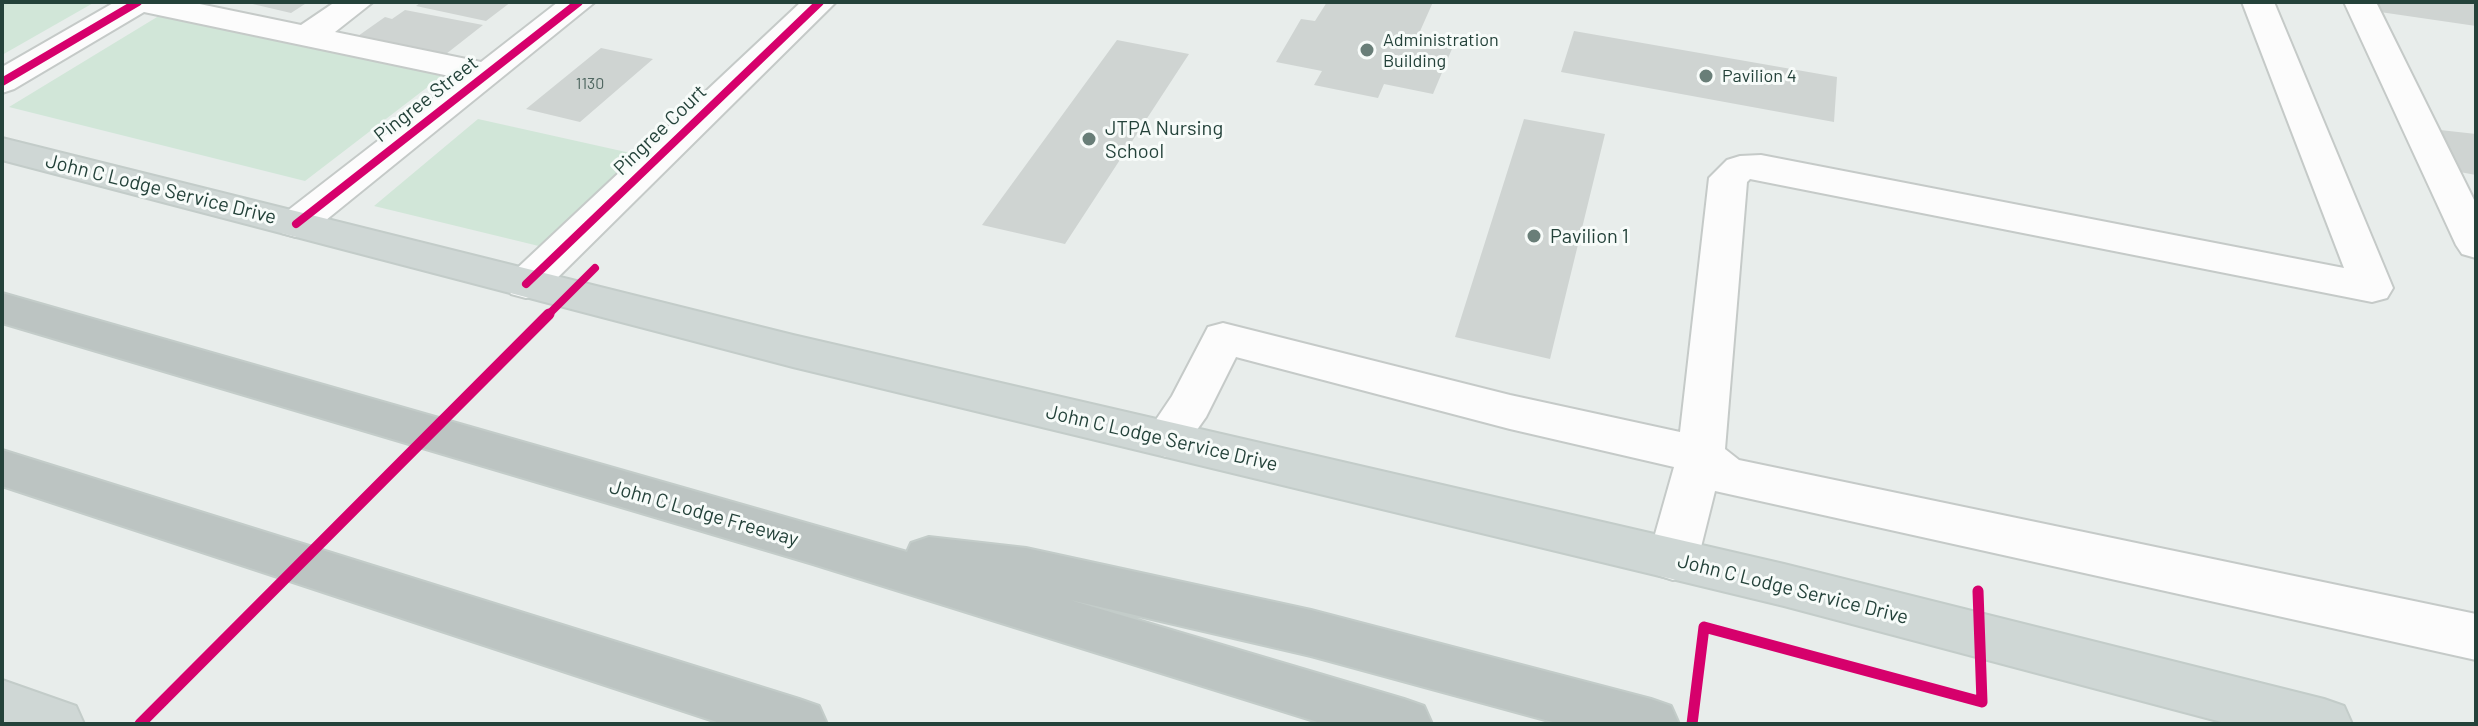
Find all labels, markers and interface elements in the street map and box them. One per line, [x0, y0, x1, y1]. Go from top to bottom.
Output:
place label: Administration Building [1383, 29, 1499, 72]
marker: Administration Building [1358, 41, 1376, 59]
street label: Pingree Street [369, 51, 483, 147]
place label: Pavilion 4 [1722, 65, 1797, 87]
marker: Pavilion 4 [1697, 67, 1715, 85]
house number: 1130 [576, 74, 604, 94]
street label: Pingree Court [609, 80, 711, 180]
place label: JTPA Nursing School [1105, 116, 1223, 163]
marker: JTPA Nursing School [1080, 130, 1098, 148]
street label: John C Lodge Service Drive [43, 149, 279, 229]
place label: Pavilion 1 [1550, 224, 1629, 248]
marker: Pavilion 1 [1525, 227, 1543, 245]
street label: John C Lodge Service Drive [1044, 400, 1280, 476]
street label: John C Lodge Freeway [607, 475, 801, 551]
street label: John C Lodge Service Drive [1675, 549, 1911, 629]

